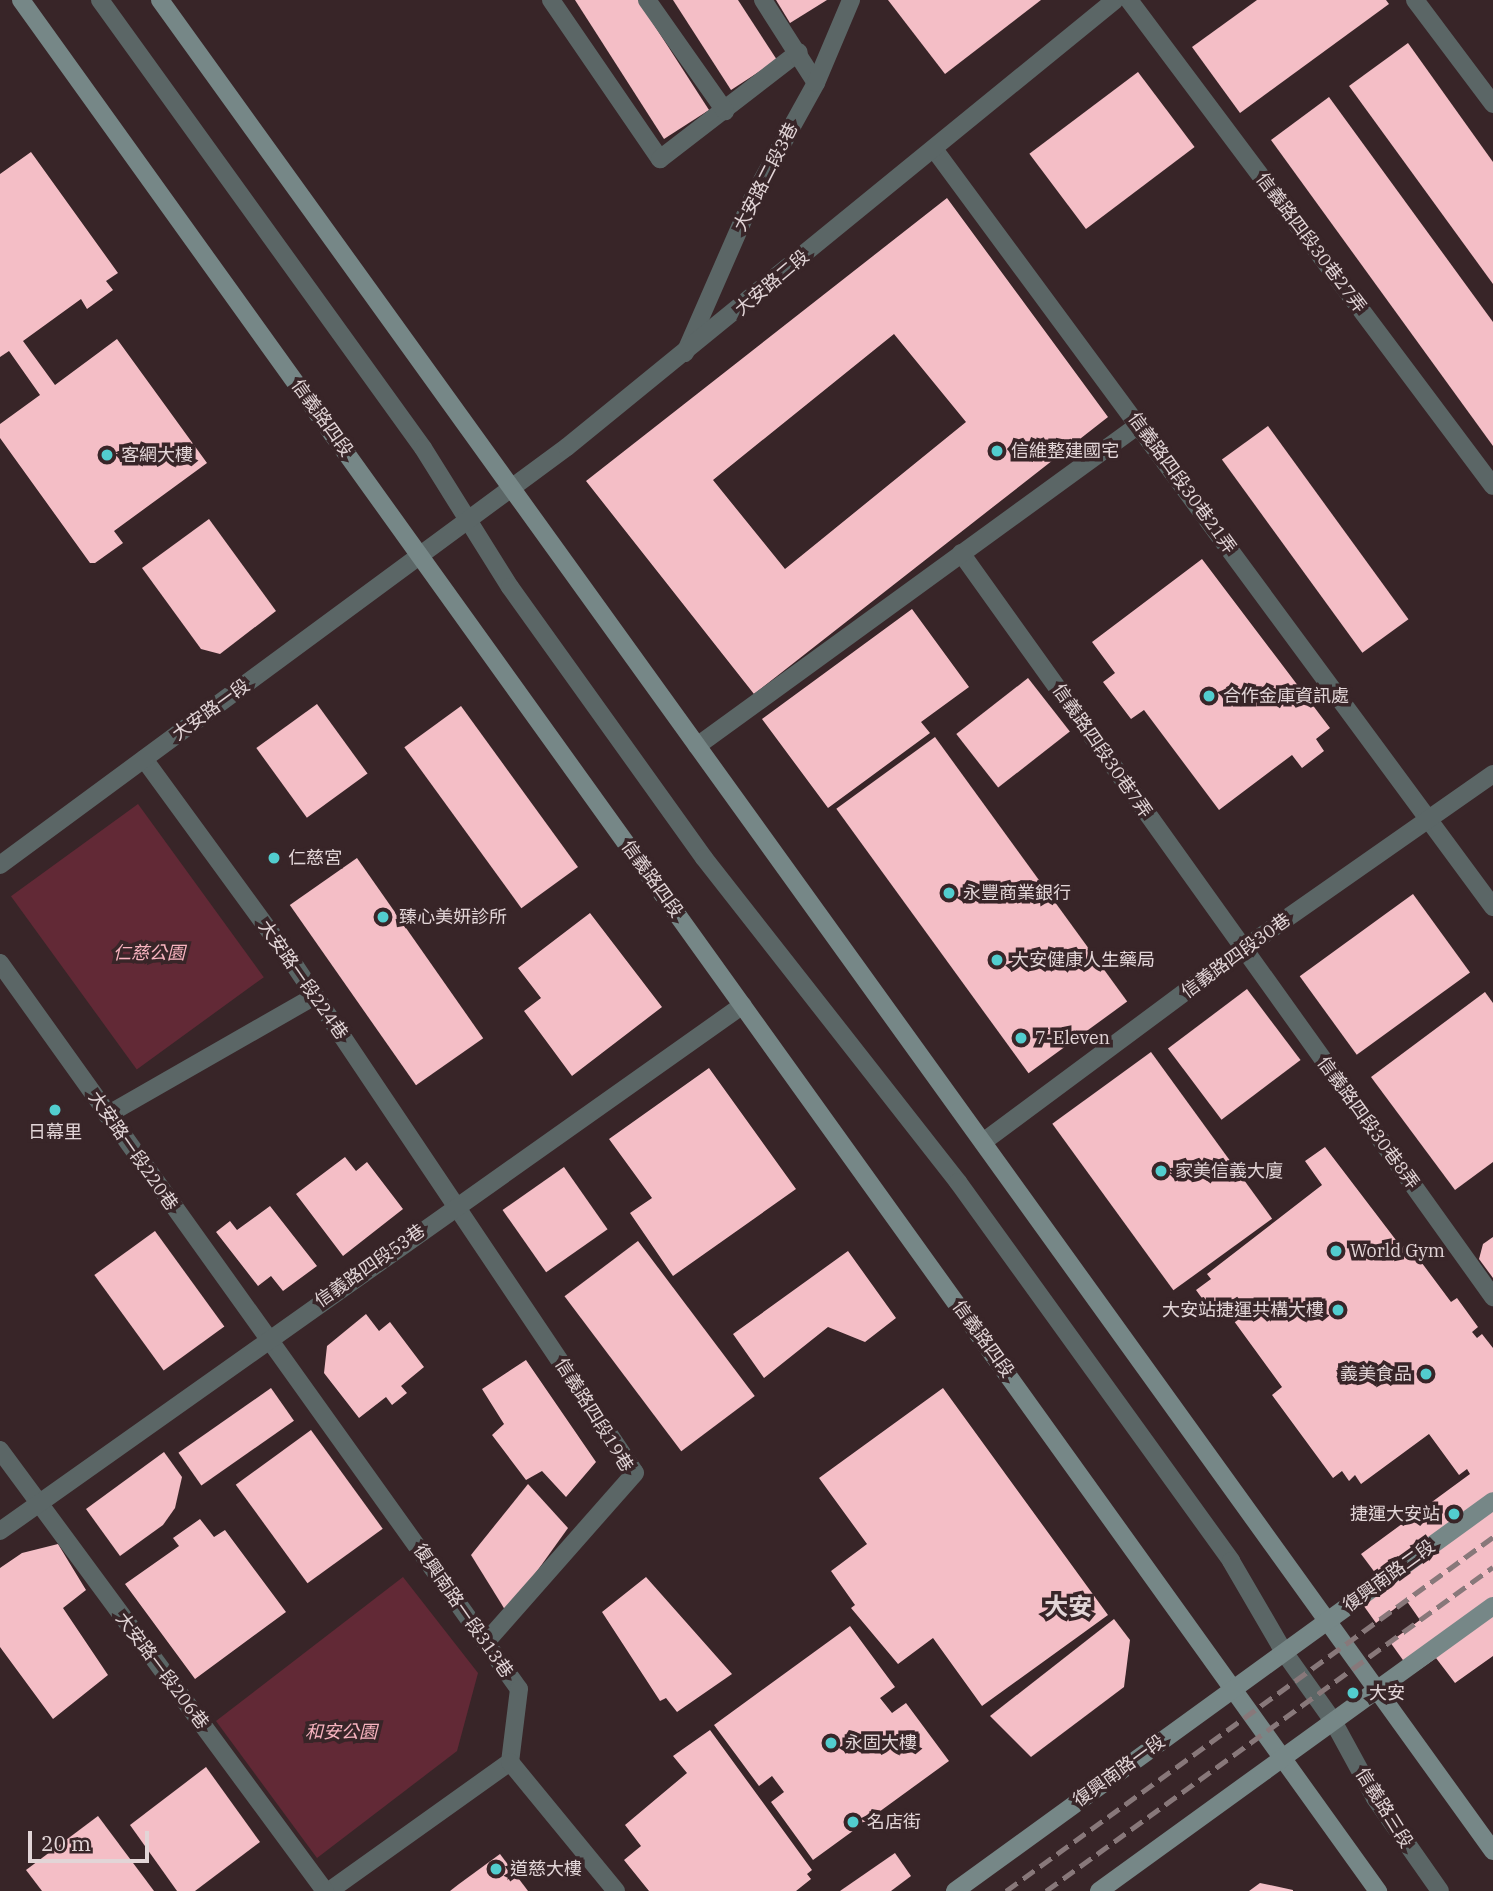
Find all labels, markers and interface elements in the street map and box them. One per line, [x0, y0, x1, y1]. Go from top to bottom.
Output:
street label: 大安路二段3巷 [729, 119, 803, 235]
street label: 信義路四段30巷27弄 [1251, 169, 1371, 317]
street label: 大安路二段 [731, 246, 813, 320]
street label: 信義路四段 [287, 375, 357, 461]
street label: 信義路四段30巷21弄 [1124, 408, 1240, 558]
place label: 信維整建國宅 [1011, 440, 1119, 462]
marker: 信維整建國宅 [989, 443, 1005, 459]
place label: 客網大樓 [121, 444, 193, 466]
marker: 客網大樓 [99, 447, 115, 463]
street label: 大安路一段 [168, 675, 254, 745]
street label: 信義路四段30巷7弄 [1048, 680, 1156, 822]
place label: 合作金庫資訊處 [1223, 685, 1349, 707]
marker: 合作金庫資訊處 [1201, 688, 1217, 704]
street label: 信義路四段 [617, 836, 687, 922]
place label: 仁慈宮 [288, 847, 342, 869]
marker: 仁慈宮 [266, 850, 282, 866]
place label: 永豐商業銀行 [963, 882, 1071, 904]
marker: 永豐商業銀行 [941, 885, 957, 901]
place label: 臻心美妍診所 [399, 906, 507, 928]
marker: 臻心美妍診所 [373, 907, 393, 927]
street label: 信義路四段30巷 [1177, 909, 1295, 1003]
street label: 大安路一段224巷 [254, 916, 352, 1044]
park label: 仁慈公園 [113, 942, 185, 964]
place label: 大安健康人生藥局 [1011, 949, 1155, 971]
marker: 大安健康人生藥局 [989, 952, 1005, 968]
place label: 7-Eleven [1035, 1027, 1110, 1049]
marker: 7-Eleven [1013, 1030, 1029, 1046]
street label: 信義路四段30巷8弄 [1313, 1053, 1423, 1193]
street label: 大安路一段220巷 [84, 1087, 182, 1215]
marker: 日幕里 [47, 1102, 63, 1118]
place label: 日幕里 [28, 1121, 82, 1143]
place label: 家美信義大廈 [1175, 1160, 1283, 1182]
marker: 家美信義大廈 [1153, 1163, 1169, 1179]
street label: 信義路四段53巷 [311, 1220, 429, 1312]
place label: World Gym [1350, 1240, 1445, 1262]
marker: World Gym [1328, 1243, 1344, 1259]
street label: 信義路四段 [948, 1296, 1018, 1382]
place label: 大安站捷運共構大樓 [1162, 1299, 1324, 1321]
marker: 大安站捷運共構大樓 [1330, 1302, 1346, 1318]
street label: 信義路四段19巷 [551, 1354, 637, 1476]
place label: 義美食品 [1340, 1363, 1412, 1385]
marker: 義美食品 [1418, 1366, 1434, 1382]
place label: 捷運大安站 [1350, 1503, 1440, 1525]
marker: 捷運大安站 [1446, 1506, 1462, 1522]
street label: 復興南路二段 [1339, 1536, 1439, 1616]
street label: 復興南路一段313巷 [409, 1540, 517, 1682]
district label: 大安 [1044, 1593, 1092, 1621]
street label: 大安路一段206巷 [111, 1608, 213, 1734]
place label: 大安 [1369, 1682, 1405, 1704]
marker: 大安 [1343, 1683, 1363, 1703]
park label: 和安公園 [305, 1721, 377, 1743]
street label: 復興南路一段 [1069, 1731, 1169, 1811]
place label: 永固大樓 [845, 1732, 917, 1754]
marker: 永固大樓 [823, 1735, 839, 1751]
street label: 信義路三段 [1351, 1764, 1417, 1852]
place label: 名店街 [867, 1811, 921, 1833]
marker: 名店街 [845, 1814, 861, 1830]
scale bar [32, 1818, 152, 1862]
text: 20 m [41, 1829, 91, 1857]
place label: 道慈大樓 [510, 1858, 582, 1880]
marker: 道慈大樓 [488, 1861, 504, 1877]

